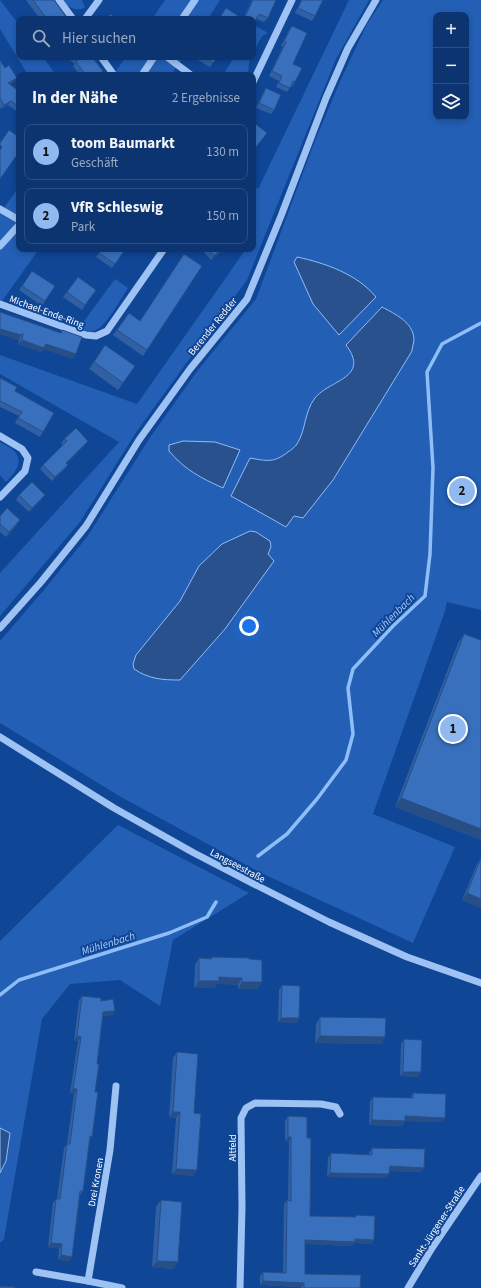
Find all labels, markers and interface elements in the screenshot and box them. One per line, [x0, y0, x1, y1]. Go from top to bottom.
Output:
map controls [433, 12, 469, 120]
button: + [433, 12, 469, 48]
search box [16, 16, 256, 60]
icon: search [30, 27, 52, 49]
text: Hier suchen [62, 28, 136, 49]
button: − [433, 48, 469, 84]
button: layers [433, 84, 469, 120]
text: In der Nähe [32, 86, 118, 110]
text: 2 Ergebnisse [172, 89, 240, 107]
text: toom Baumarkt [71, 133, 175, 154]
text: 1 [43, 143, 49, 161]
text: 130 m [206, 143, 239, 161]
text: Geschäft [71, 154, 118, 172]
text: VfR Schleswig [71, 197, 163, 218]
text: 2 [43, 207, 49, 225]
text: 150 m [206, 207, 239, 225]
text: Park [71, 218, 95, 236]
street label: Michael-Ende-Ring [7, 292, 86, 332]
street label: Berender Redder [185, 294, 241, 359]
pin: 2 [449, 476, 475, 506]
water label: Mühlenbach [368, 590, 418, 640]
your location [239, 616, 259, 636]
pin: 1 [440, 714, 466, 744]
street label: Langseestraße [207, 845, 268, 886]
water label: Mühlenbach [79, 928, 137, 959]
street label: Altfeld [226, 1134, 240, 1162]
street label: Drei Kronen [85, 1157, 107, 1208]
street label: Sankt-Jürgener-Straße [405, 1183, 468, 1270]

